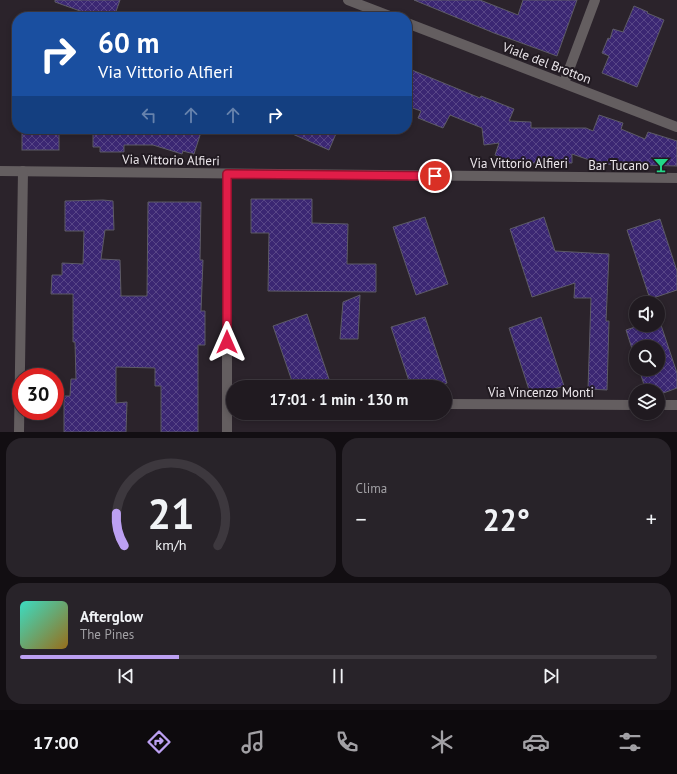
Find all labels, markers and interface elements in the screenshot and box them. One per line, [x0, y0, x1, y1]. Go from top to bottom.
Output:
text: 60 m [98, 24, 159, 61]
icon: right [32, 28, 84, 80]
street label: Viale del Brotton [499, 38, 594, 88]
text: Via Vittorio Alfieri [98, 60, 233, 83]
icon: left [138, 104, 160, 126]
icon: ahead [180, 104, 202, 126]
icon: ahead [222, 104, 244, 126]
icon: right [264, 104, 286, 126]
street label: Via Vittorio Alfieri [121, 151, 220, 169]
street label: Via Vittorio Alfieri [469, 155, 568, 172]
bar icon: Bar Tucano [652, 156, 670, 174]
place label: Bar Tucano [588, 157, 649, 174]
pin [418, 159, 452, 193]
icon: arrive [424, 165, 446, 187]
map controls [629, 296, 665, 420]
button: sound [629, 296, 665, 332]
position arrow [206, 321, 248, 363]
button: search [629, 340, 665, 376]
speed limit sign: 30 [12, 368, 64, 420]
street label: Via Vincenzo Monti [487, 384, 594, 401]
button: layers [629, 384, 665, 420]
text: 17:01 · 1 min · 130 m [270, 390, 408, 409]
text: Clima [356, 480, 387, 497]
text: 21 [147, 486, 194, 539]
text: 22° [483, 500, 530, 539]
text: − [356, 505, 367, 533]
text: + [646, 505, 657, 533]
text: km/h [155, 534, 186, 553]
text: Afterglow [80, 607, 143, 626]
text: The Pines [80, 626, 134, 643]
icon: previous [115, 665, 137, 687]
icon: pause [327, 665, 349, 687]
icon: next [540, 665, 562, 687]
icon: directions [145, 728, 173, 756]
icon: music [239, 728, 267, 756]
icon: phone [333, 728, 361, 756]
icon: climate [428, 728, 456, 756]
icon: car [522, 728, 550, 756]
icon: filters [616, 728, 644, 756]
text: 17:00 [33, 731, 79, 754]

